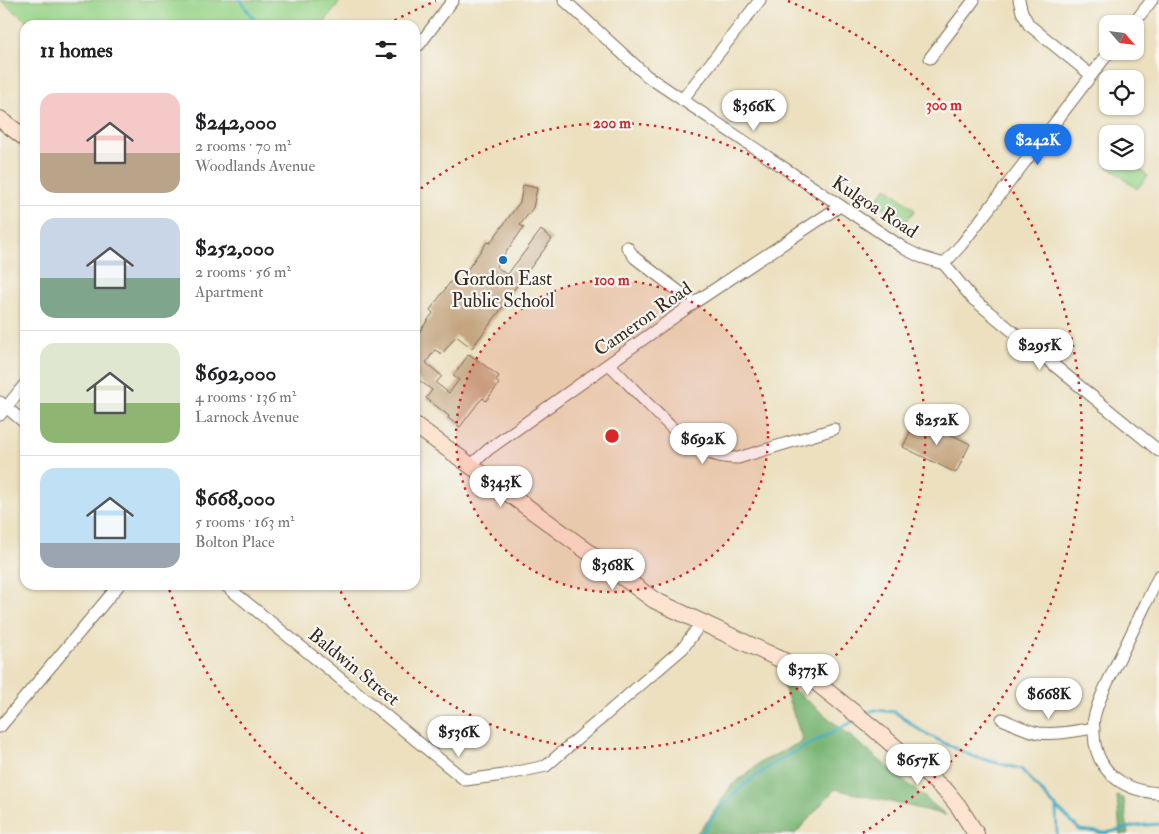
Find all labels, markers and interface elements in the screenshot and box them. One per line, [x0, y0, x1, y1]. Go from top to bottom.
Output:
north arrow [1099, 15, 1144, 60]
map controls [1099, 15, 1144, 170]
icon: filters [372, 36, 400, 64]
text: 11 homes [40, 37, 113, 64]
button: locate [1099, 70, 1144, 115]
pin: $366K [719, 90, 789, 132]
text: $366K [733, 96, 775, 116]
text: 300 m [926, 96, 962, 115]
text: $242,000 [195, 109, 277, 136]
icon: home [80, 113, 140, 173]
text: 200 m [593, 114, 631, 133]
pin: $242K [1003, 124, 1073, 166]
button: layers [1099, 125, 1144, 170]
text: $242K [1015, 130, 1061, 150]
text: 2 rooms · 70 m² [195, 136, 291, 156]
text: Woodlands Avenue [195, 156, 315, 176]
street label: Kulgoa Road [828, 170, 923, 244]
text: $252,000 [195, 235, 275, 262]
icon: home [80, 238, 140, 298]
marker: Gordon East Public School [497, 254, 509, 266]
text: 2 rooms · 56 m² [195, 262, 291, 282]
place label: Gordon East Public School [452, 267, 555, 313]
text: 100 m [594, 271, 630, 290]
street label: Cameron Road [589, 276, 697, 362]
text: Apartment [195, 282, 263, 302]
pin: $295K [1005, 328, 1075, 371]
text: $295K [1018, 335, 1062, 355]
text: $692,000 [195, 360, 276, 387]
icon: home [80, 363, 140, 423]
text: 4 rooms · 136 m² [195, 387, 296, 407]
pin: $252K [902, 404, 972, 446]
text: Larnock Avenue [195, 407, 299, 427]
text: $252K [915, 410, 959, 430]
pin: $692K [668, 422, 738, 465]
centre of rings [603, 427, 621, 445]
text: $692K [681, 429, 725, 449]
pin: $343K [466, 466, 536, 508]
text: $343K [480, 472, 522, 492]
text: $668,000 [195, 485, 275, 512]
icon: home [80, 488, 140, 548]
text: 5 rooms · 163 m² [195, 512, 295, 532]
text: Bolton Place [195, 532, 275, 552]
pin: $368K [578, 548, 648, 591]
text: $368K [592, 555, 634, 575]
street label: Baldwin Street [303, 623, 405, 711]
pin: $373K [773, 654, 843, 696]
text: $373K [788, 660, 828, 680]
pin: $668K [1014, 678, 1084, 720]
text: $668K [1027, 684, 1071, 704]
pin: $536K [424, 716, 494, 758]
text: $536K [438, 722, 480, 742]
pin: $657K [883, 744, 953, 786]
text: $657K [897, 750, 939, 770]

